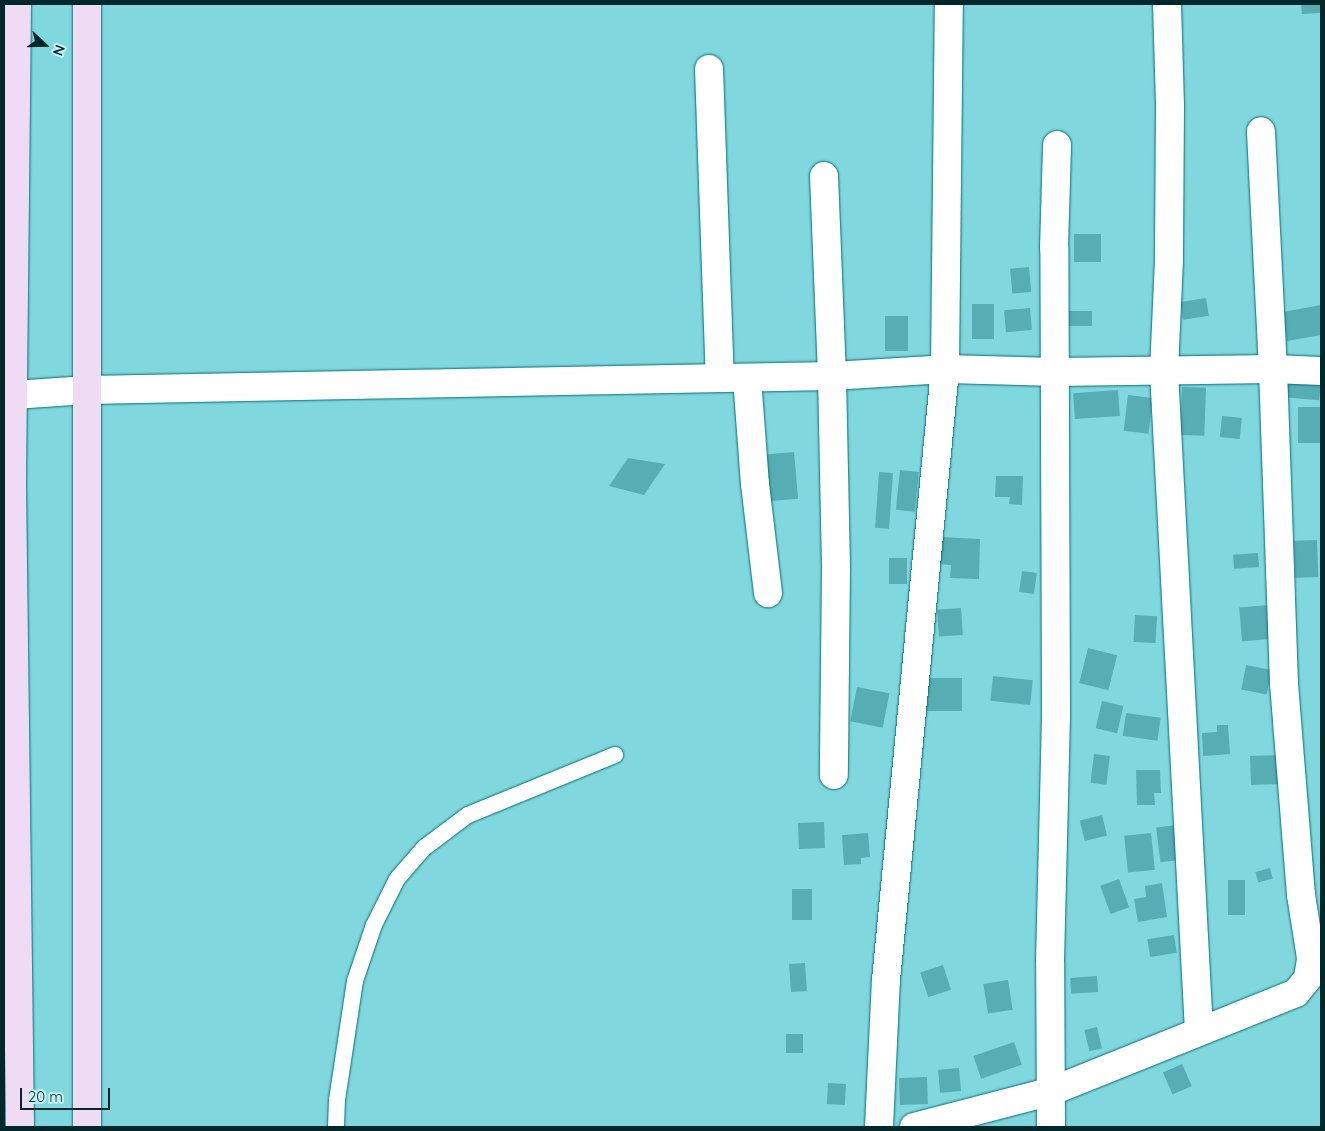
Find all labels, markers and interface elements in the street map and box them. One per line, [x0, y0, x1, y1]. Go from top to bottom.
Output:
north arrow [20, 20, 70, 70]
text: N [49, 42, 69, 58]
scale bar [22, 1078, 112, 1110]
text: 20 m [28, 1087, 63, 1106]

